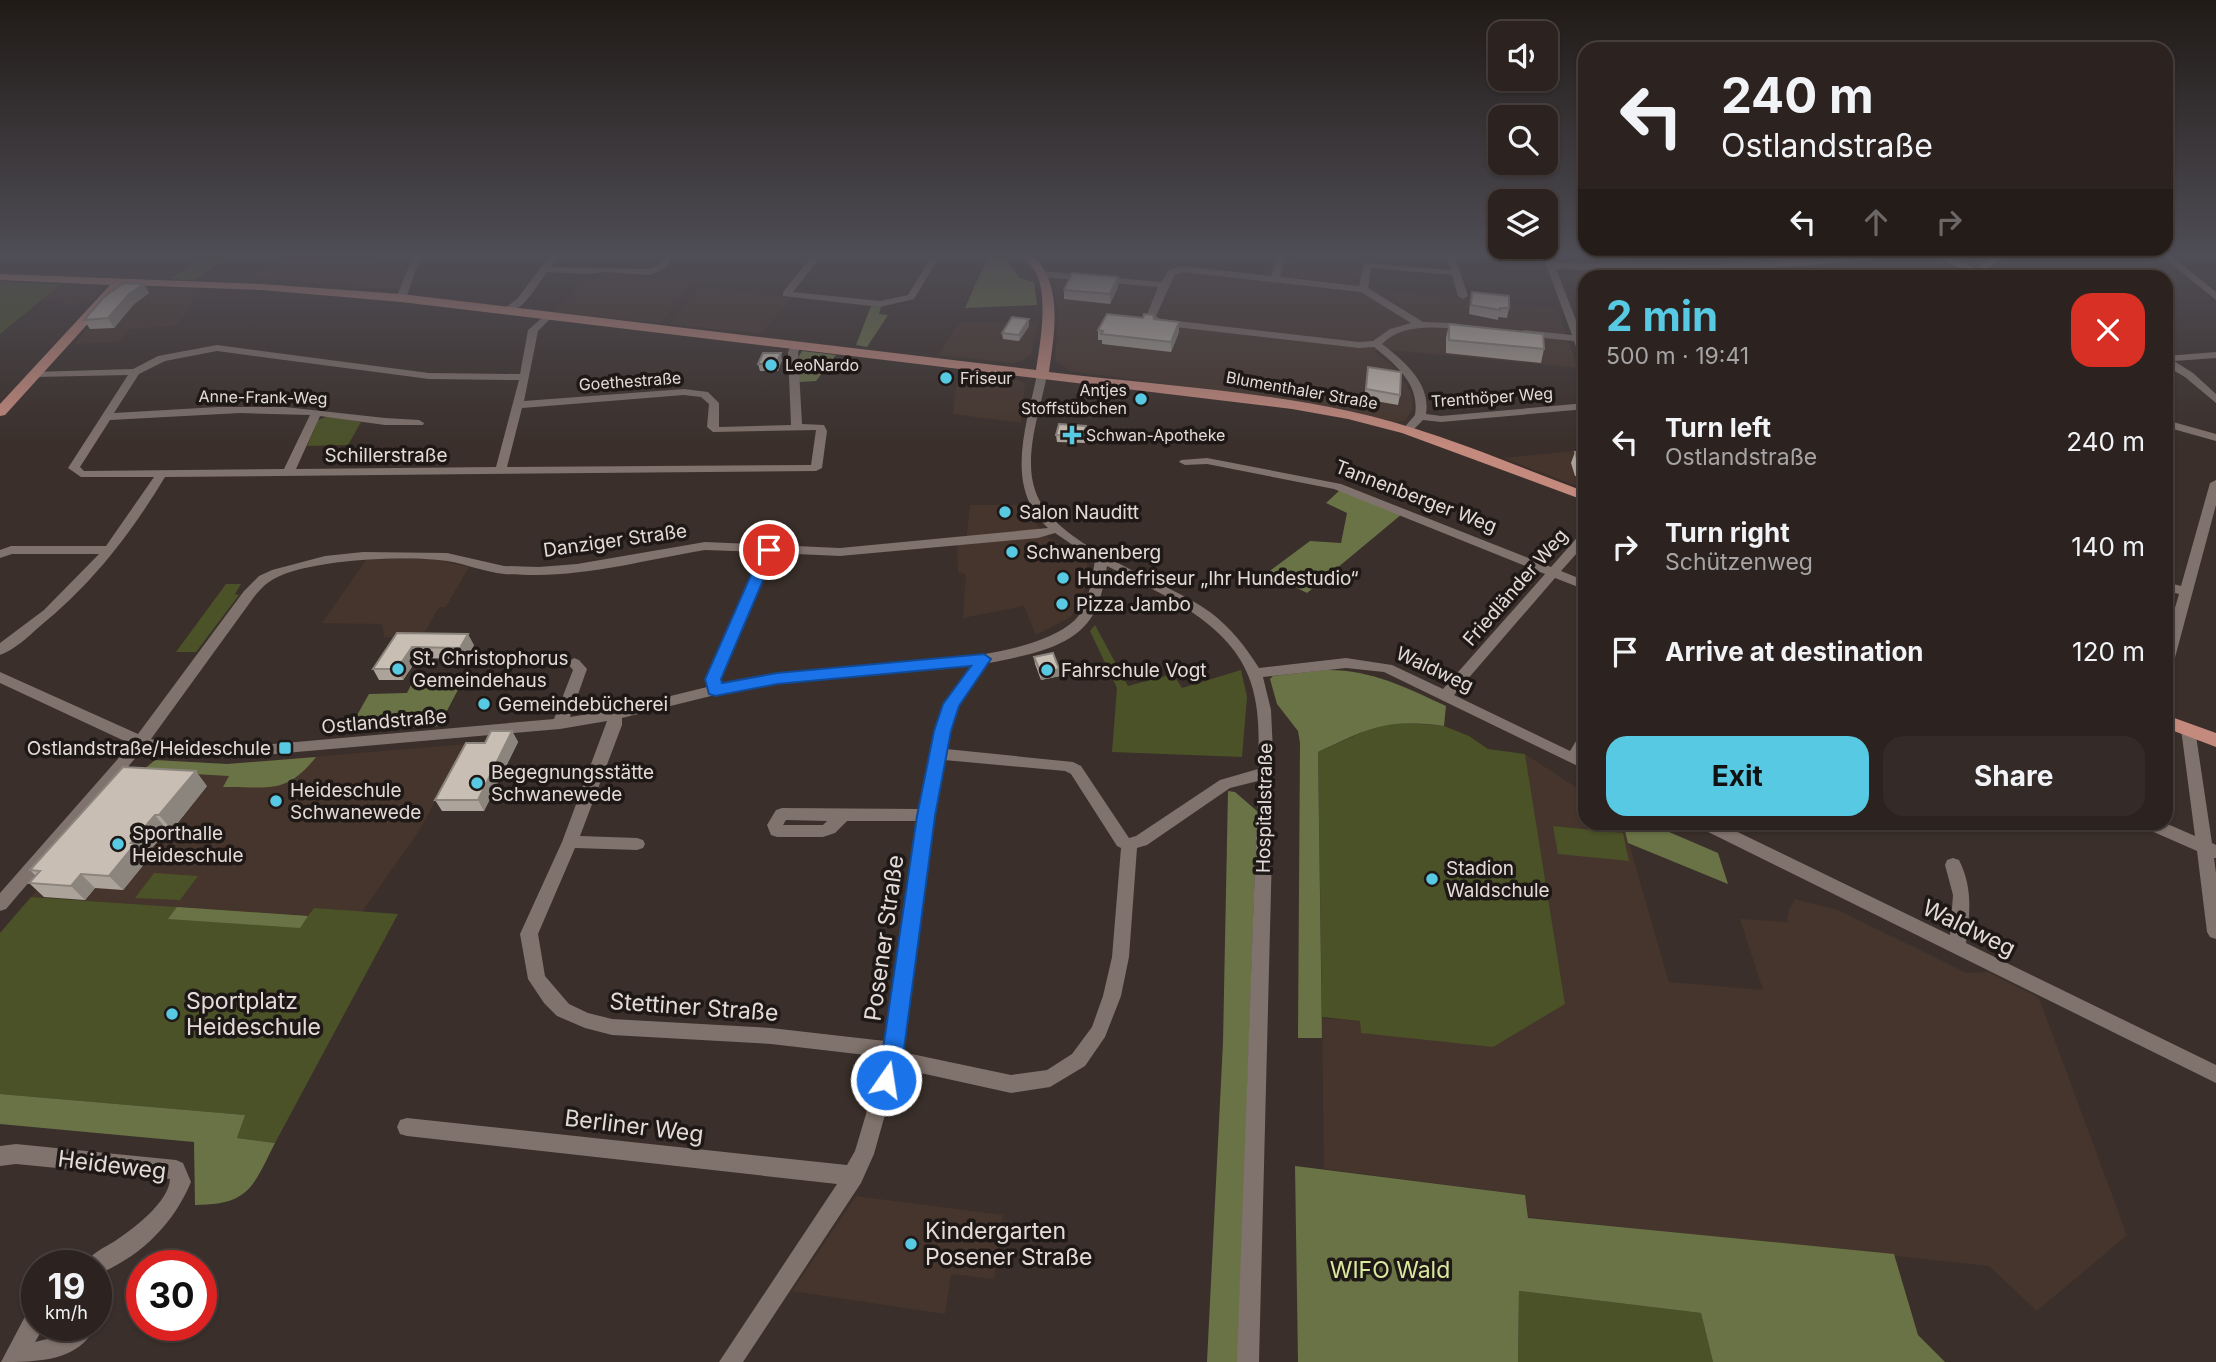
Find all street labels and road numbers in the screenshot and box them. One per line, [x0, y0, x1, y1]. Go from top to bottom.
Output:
street label: Goethestraße [578, 367, 682, 395]
street label: Blumenthaler Straße [1225, 367, 1379, 413]
street label: Trenthöper Weg [1430, 383, 1554, 411]
street label: Anne-Frank-Weg [198, 386, 328, 408]
street label: Schillerstraße [324, 444, 448, 467]
street label: Tannenberger Weg [1332, 455, 1500, 538]
street label: Danziger Straße [542, 519, 688, 562]
street label: Friedländer Weg [1458, 524, 1572, 651]
street label: Waldweg [1392, 642, 1477, 697]
street label: Ostlandstraße [320, 705, 448, 738]
street label: Hospitalstraße [1252, 743, 1277, 873]
street label: Posener Straße [858, 853, 910, 1023]
street label: Waldweg [1918, 893, 2020, 963]
street label: Stettiner Straße [609, 987, 779, 1027]
street label: Berliner Weg [563, 1104, 705, 1148]
street label: Heideweg [56, 1144, 168, 1186]

